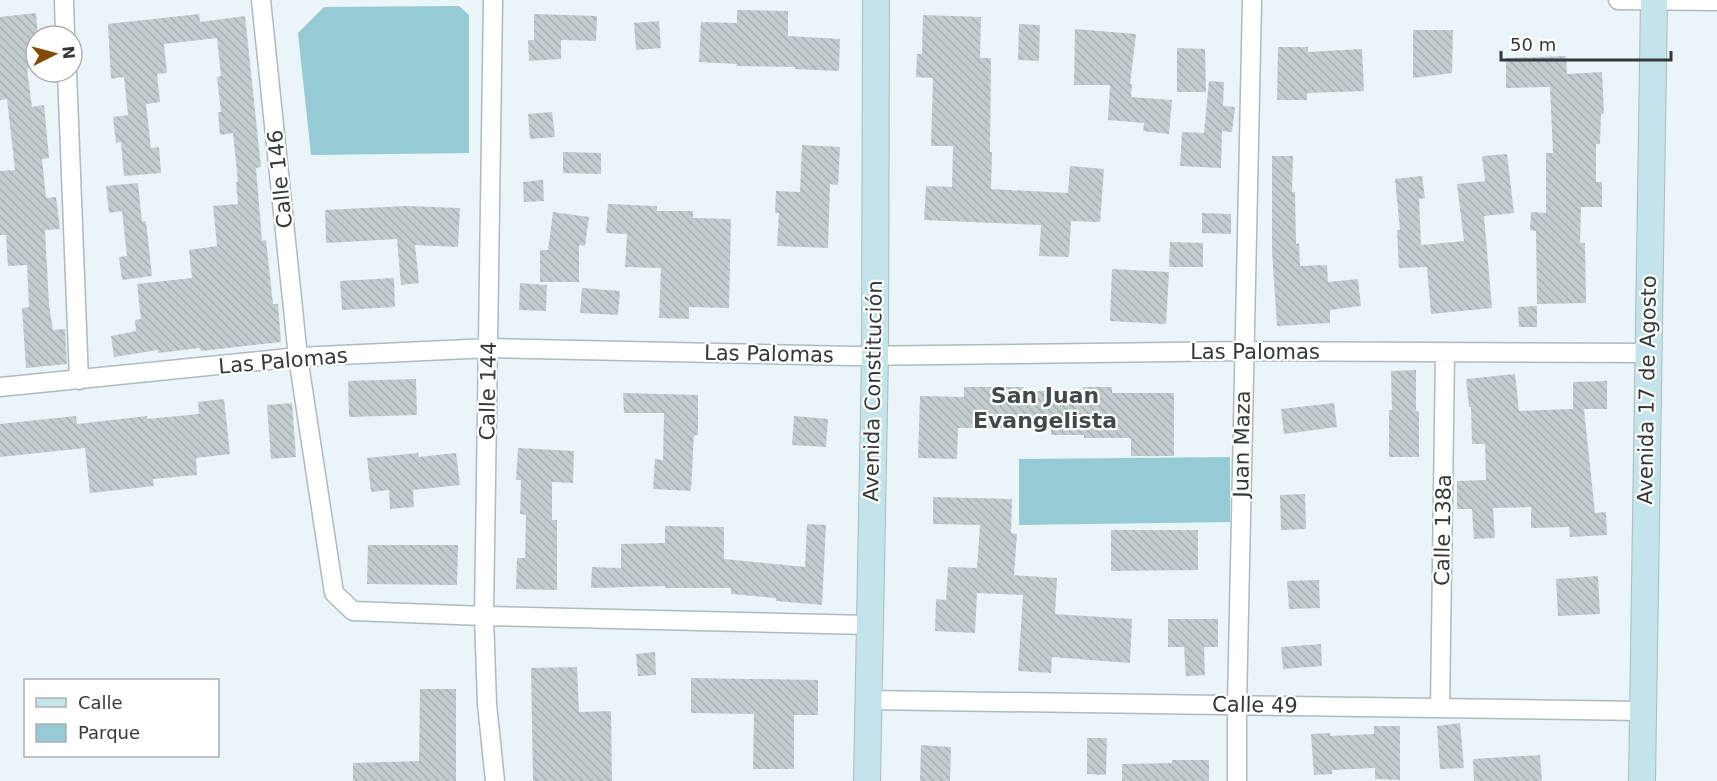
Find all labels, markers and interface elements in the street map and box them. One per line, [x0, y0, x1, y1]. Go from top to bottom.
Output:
north arrow [24, 24, 84, 84]
scale bar [1501, 24, 1670, 62]
text: 50 m [1510, 34, 1556, 55]
text: N [58, 45, 79, 60]
street label: Calle 146 [263, 129, 297, 229]
street label: Avenida 17 de Agosto [1633, 275, 1661, 505]
street label: Avenida Constitución [859, 280, 887, 502]
street label: Las Palomas [1190, 340, 1320, 364]
street label: Calle 144 [475, 341, 501, 441]
street label: Las Palomas [704, 341, 834, 367]
street label: Las Palomas [217, 343, 349, 379]
district label: San Juan Evangelista [973, 383, 1117, 433]
street label: Juan Maza [1229, 390, 1255, 500]
street label: Calle 138a [1430, 474, 1456, 586]
legend [24, 679, 219, 757]
text: Calle [78, 692, 123, 713]
street label: Calle 49 [1212, 692, 1298, 718]
text: Parque [78, 722, 140, 743]

